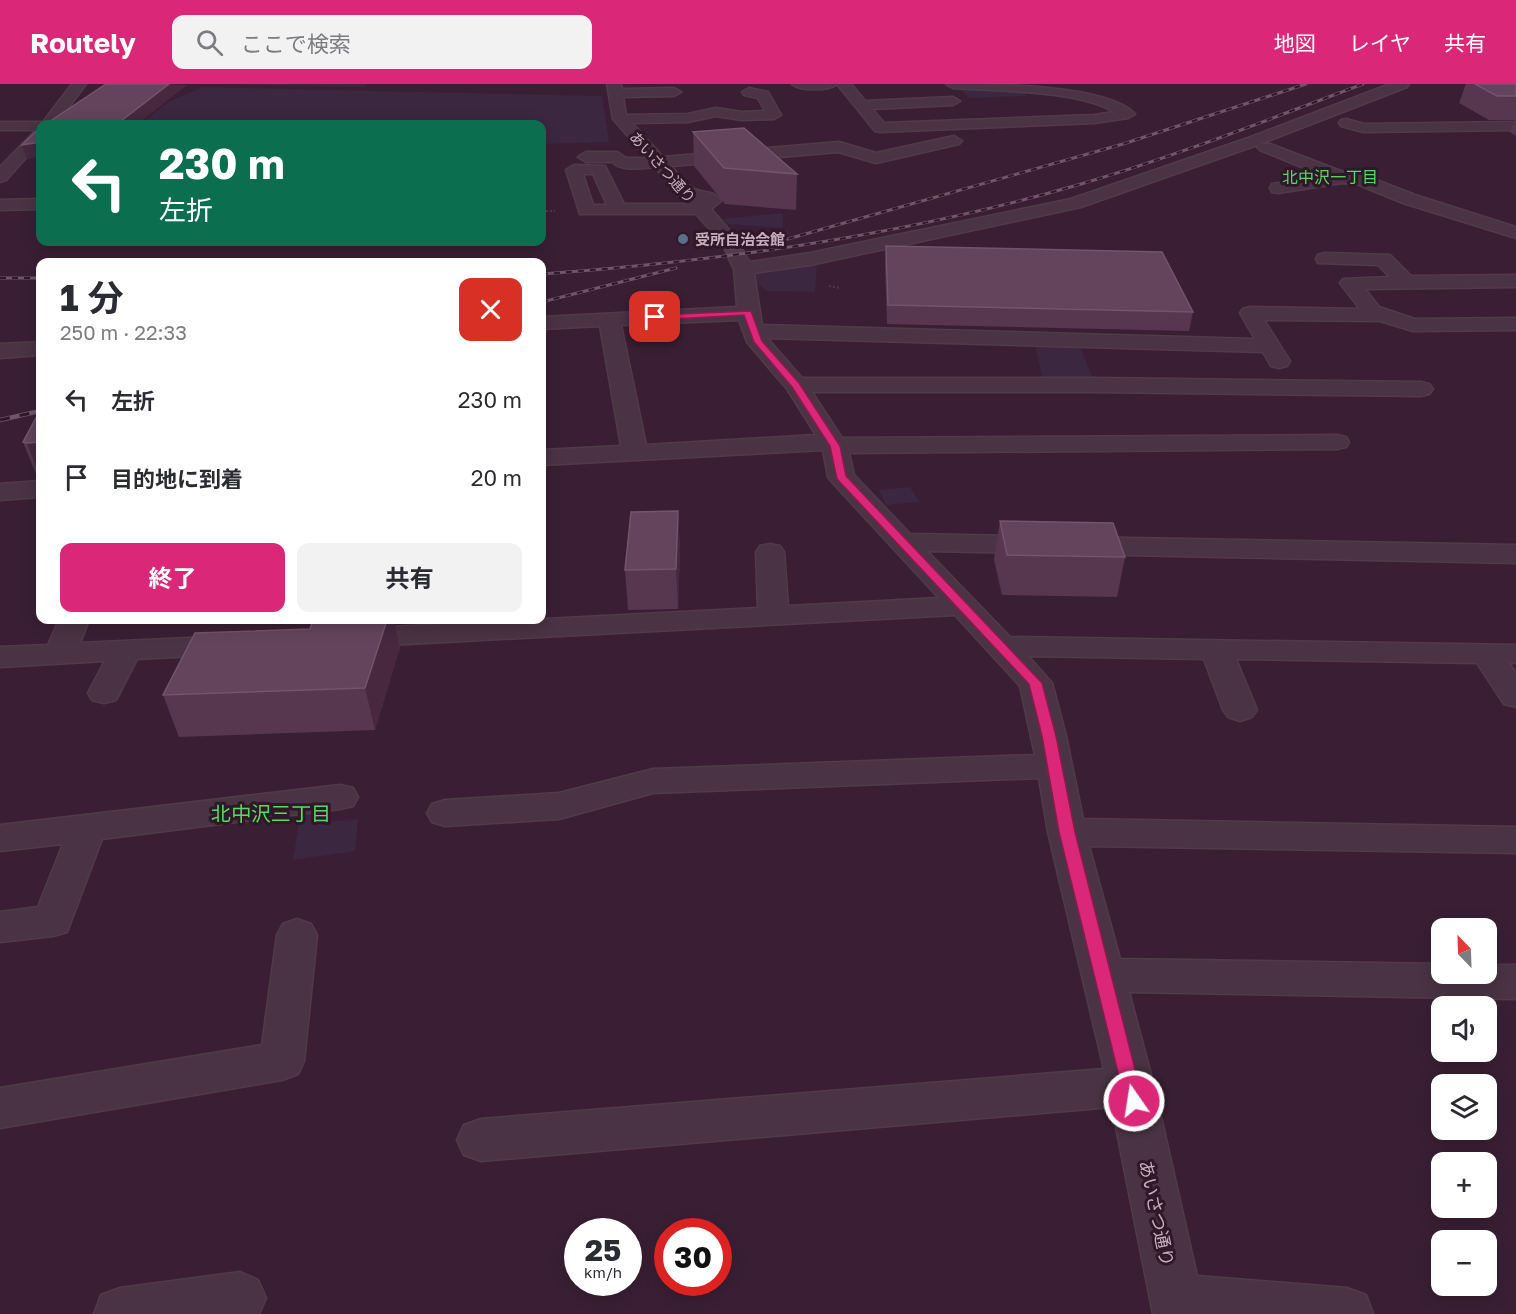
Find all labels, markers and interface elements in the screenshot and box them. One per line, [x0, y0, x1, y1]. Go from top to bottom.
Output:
search box [172, 15, 592, 69]
text: Routely [30, 26, 136, 59]
icon: search [193, 26, 226, 59]
text: ここで検索 [241, 30, 351, 57]
text: 地図 [1274, 30, 1316, 56]
text: レイヤ [1349, 30, 1411, 56]
text: 共有 [1444, 30, 1486, 56]
street label: あいさつ通り [626, 128, 700, 206]
text: 230 m [159, 138, 285, 188]
icon: left [60, 144, 138, 222]
district label: 北中沢一丁目 [1282, 167, 1378, 187]
text: 左折 [159, 194, 213, 226]
place label: 受所自治会館 [695, 230, 785, 248]
marker: 受所自治会館 [676, 232, 690, 246]
text: 1 分 [60, 276, 124, 319]
button: close [459, 278, 522, 341]
pin [629, 291, 680, 342]
icon: arrive [638, 300, 671, 333]
text: 250 m · 22:33 [60, 320, 187, 344]
icon: left [60, 383, 93, 416]
text: 230 m [458, 386, 522, 413]
text: 左折 [111, 387, 155, 414]
icon: arrive [60, 461, 93, 494]
text: 20 m [471, 464, 522, 491]
text: 目的地に到着 [111, 465, 243, 492]
button: 終了 [60, 543, 285, 612]
button: 共有 [297, 543, 522, 612]
district label: 北中沢三丁目 [211, 801, 331, 825]
north arrow [1431, 918, 1497, 984]
map controls [1431, 918, 1497, 1296]
button: sound [1431, 996, 1497, 1062]
position arrow [1102, 1069, 1166, 1133]
button: layers [1431, 1074, 1497, 1140]
button: + [1431, 1152, 1497, 1218]
street label: あいさつ通り [1135, 1158, 1179, 1268]
speed limit sign: 30 [654, 1218, 732, 1296]
button: − [1431, 1230, 1497, 1296]
text: 25 [585, 1232, 621, 1268]
text: km/h [584, 1263, 622, 1281]

